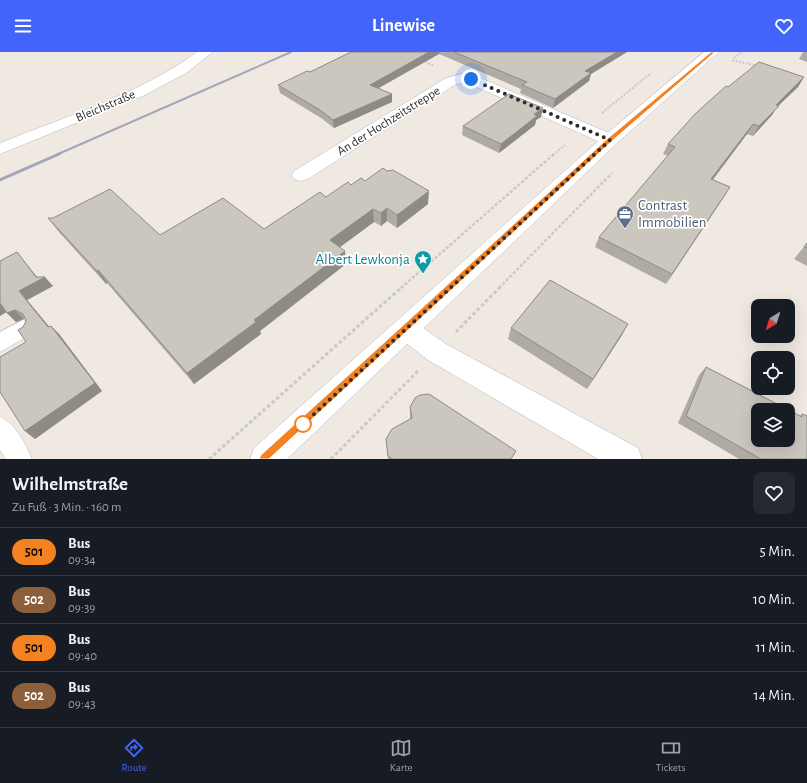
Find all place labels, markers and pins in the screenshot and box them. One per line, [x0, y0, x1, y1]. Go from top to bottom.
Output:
place label: Contrast Immobilien [638, 198, 706, 230]
office icon: Contrast Immobilien [615, 204, 635, 229]
place icon: Albert Lewkonja [413, 249, 433, 274]
place label: Albert Lewkonja [315, 252, 410, 267]
unlabelled marker [294, 415, 312, 433]

